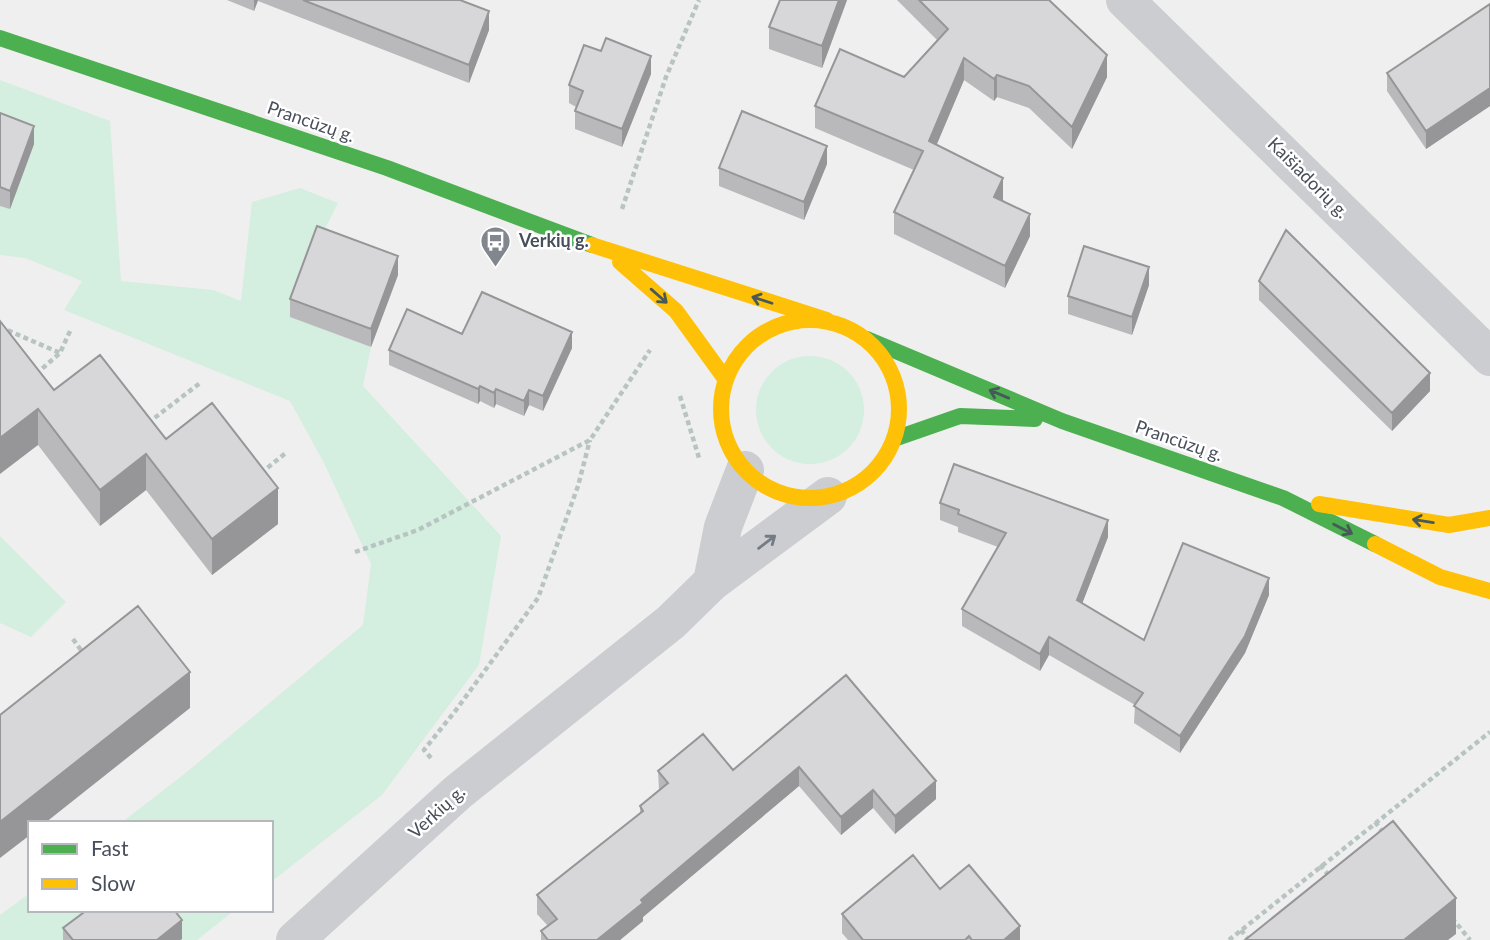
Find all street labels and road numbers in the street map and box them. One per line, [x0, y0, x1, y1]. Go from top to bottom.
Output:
street label: Prancūzų g. [265, 96, 358, 146]
street label: Kaišiadorių g. [1264, 132, 1354, 222]
street label: Prancūzų g. [1133, 415, 1226, 465]
street label: Verkių g. [403, 780, 469, 842]

